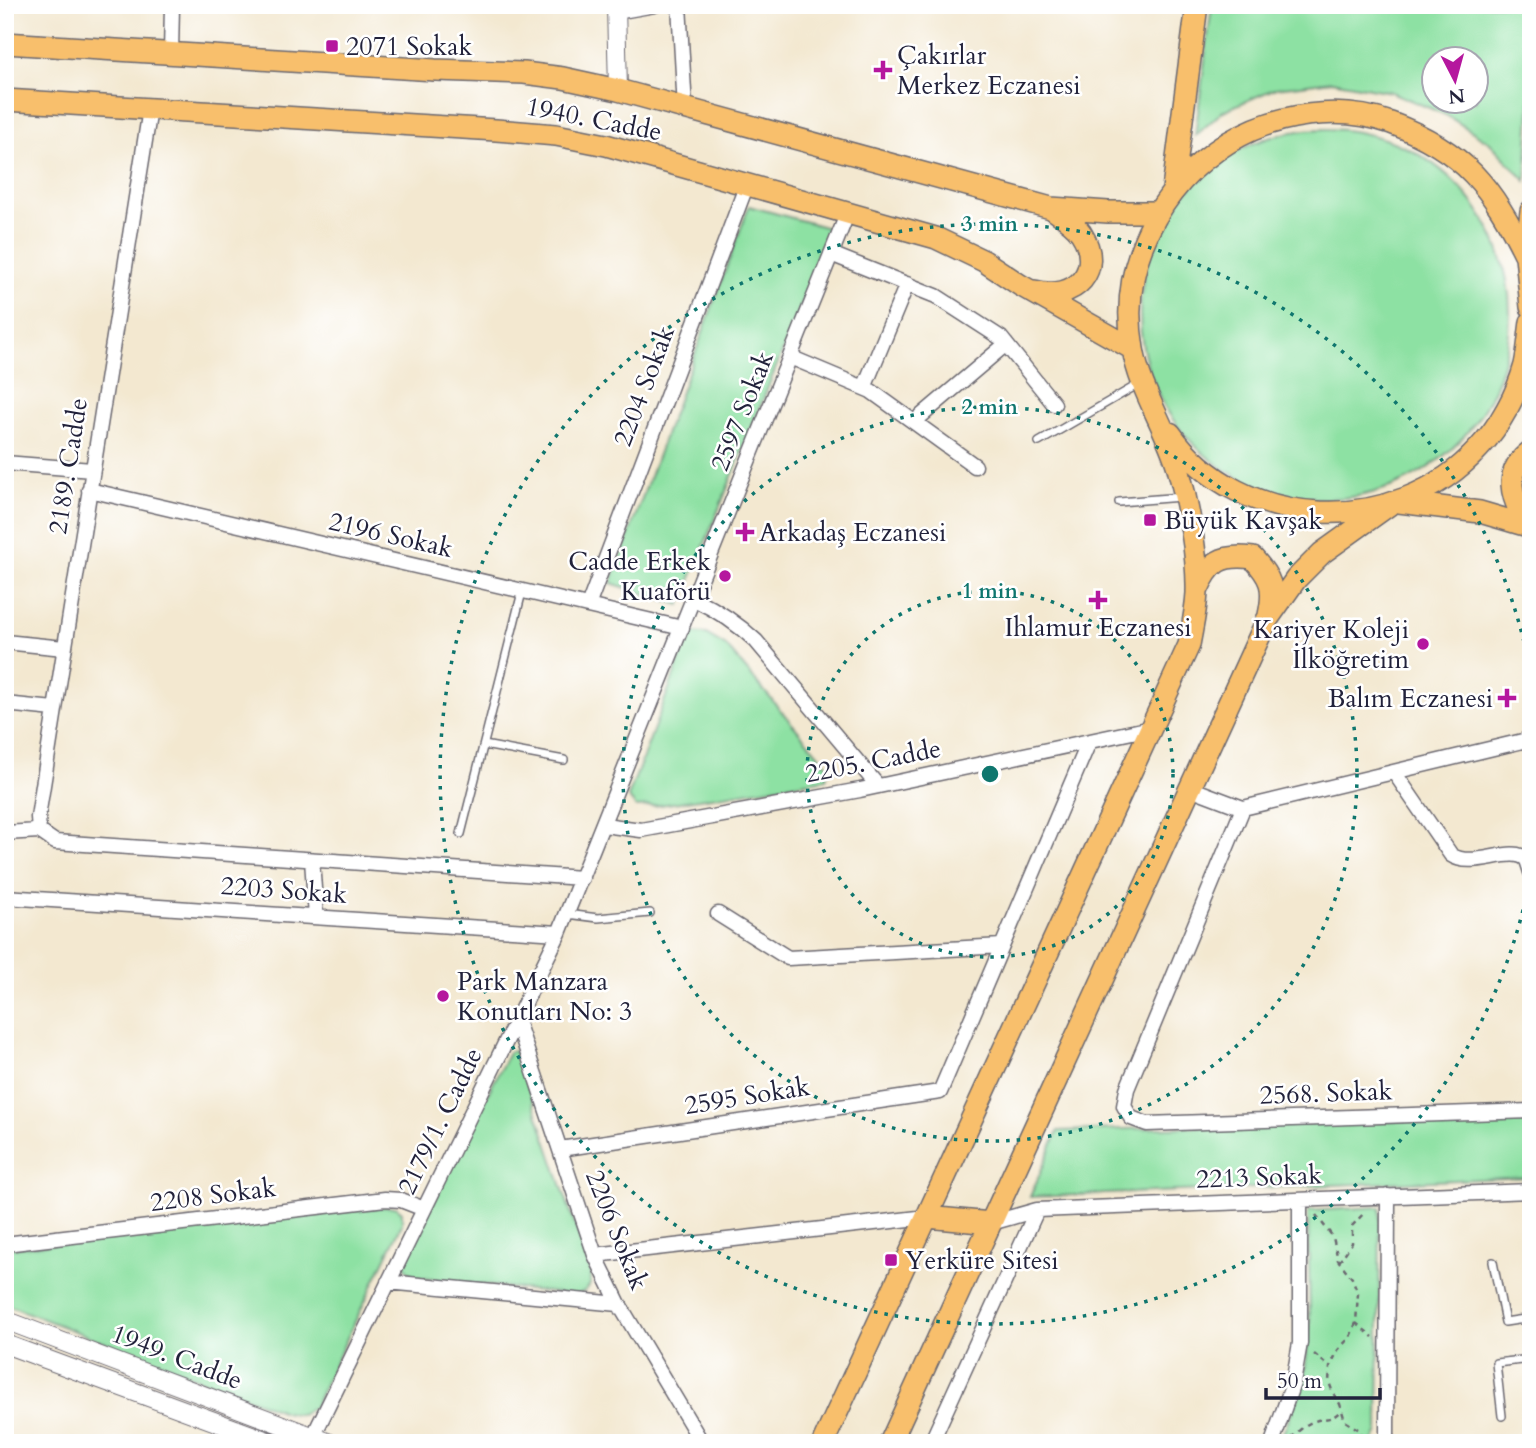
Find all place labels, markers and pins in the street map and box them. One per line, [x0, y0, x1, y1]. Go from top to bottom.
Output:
place label: 2071 Sokak [346, 29, 472, 64]
marker: 2071 Sokak [324, 38, 340, 54]
place label: Çakırlar Merkez Eczanesi [897, 38, 1080, 103]
marker: Çakırlar Merkez Eczanesi [875, 62, 891, 78]
place label: Büyük Kavşak [1164, 503, 1322, 538]
marker: Büyük Kavşak [1142, 512, 1158, 528]
place label: Arkadaş Eczanesi [759, 515, 946, 550]
marker: Arkadaş Eczanesi [737, 524, 753, 540]
place label: Cadde Erkek Kuaförü [568, 544, 711, 609]
marker: Cadde Erkek Kuaförü [717, 568, 733, 584]
marker: Ihlamur Eczanesi [1090, 592, 1106, 608]
place label: Ihlamur Eczanesi [1004, 610, 1192, 645]
place label: Kariyer Koleji İlköğretim [1253, 612, 1409, 677]
marker: Kariyer Koleji İlköğretim [1415, 636, 1431, 652]
place label: Balım Eczanesi [1328, 681, 1493, 716]
marker: Balım Eczanesi [1499, 690, 1515, 706]
centre of rings [978, 762, 1002, 786]
place label: Park Manzara Konutları No: 3 [457, 964, 632, 1029]
marker: Park Manzara Konutları No: 3 [435, 988, 451, 1004]
place label: Yerküre Sitesi [905, 1243, 1058, 1278]
marker: Yerküre Sitesi [883, 1252, 899, 1268]

